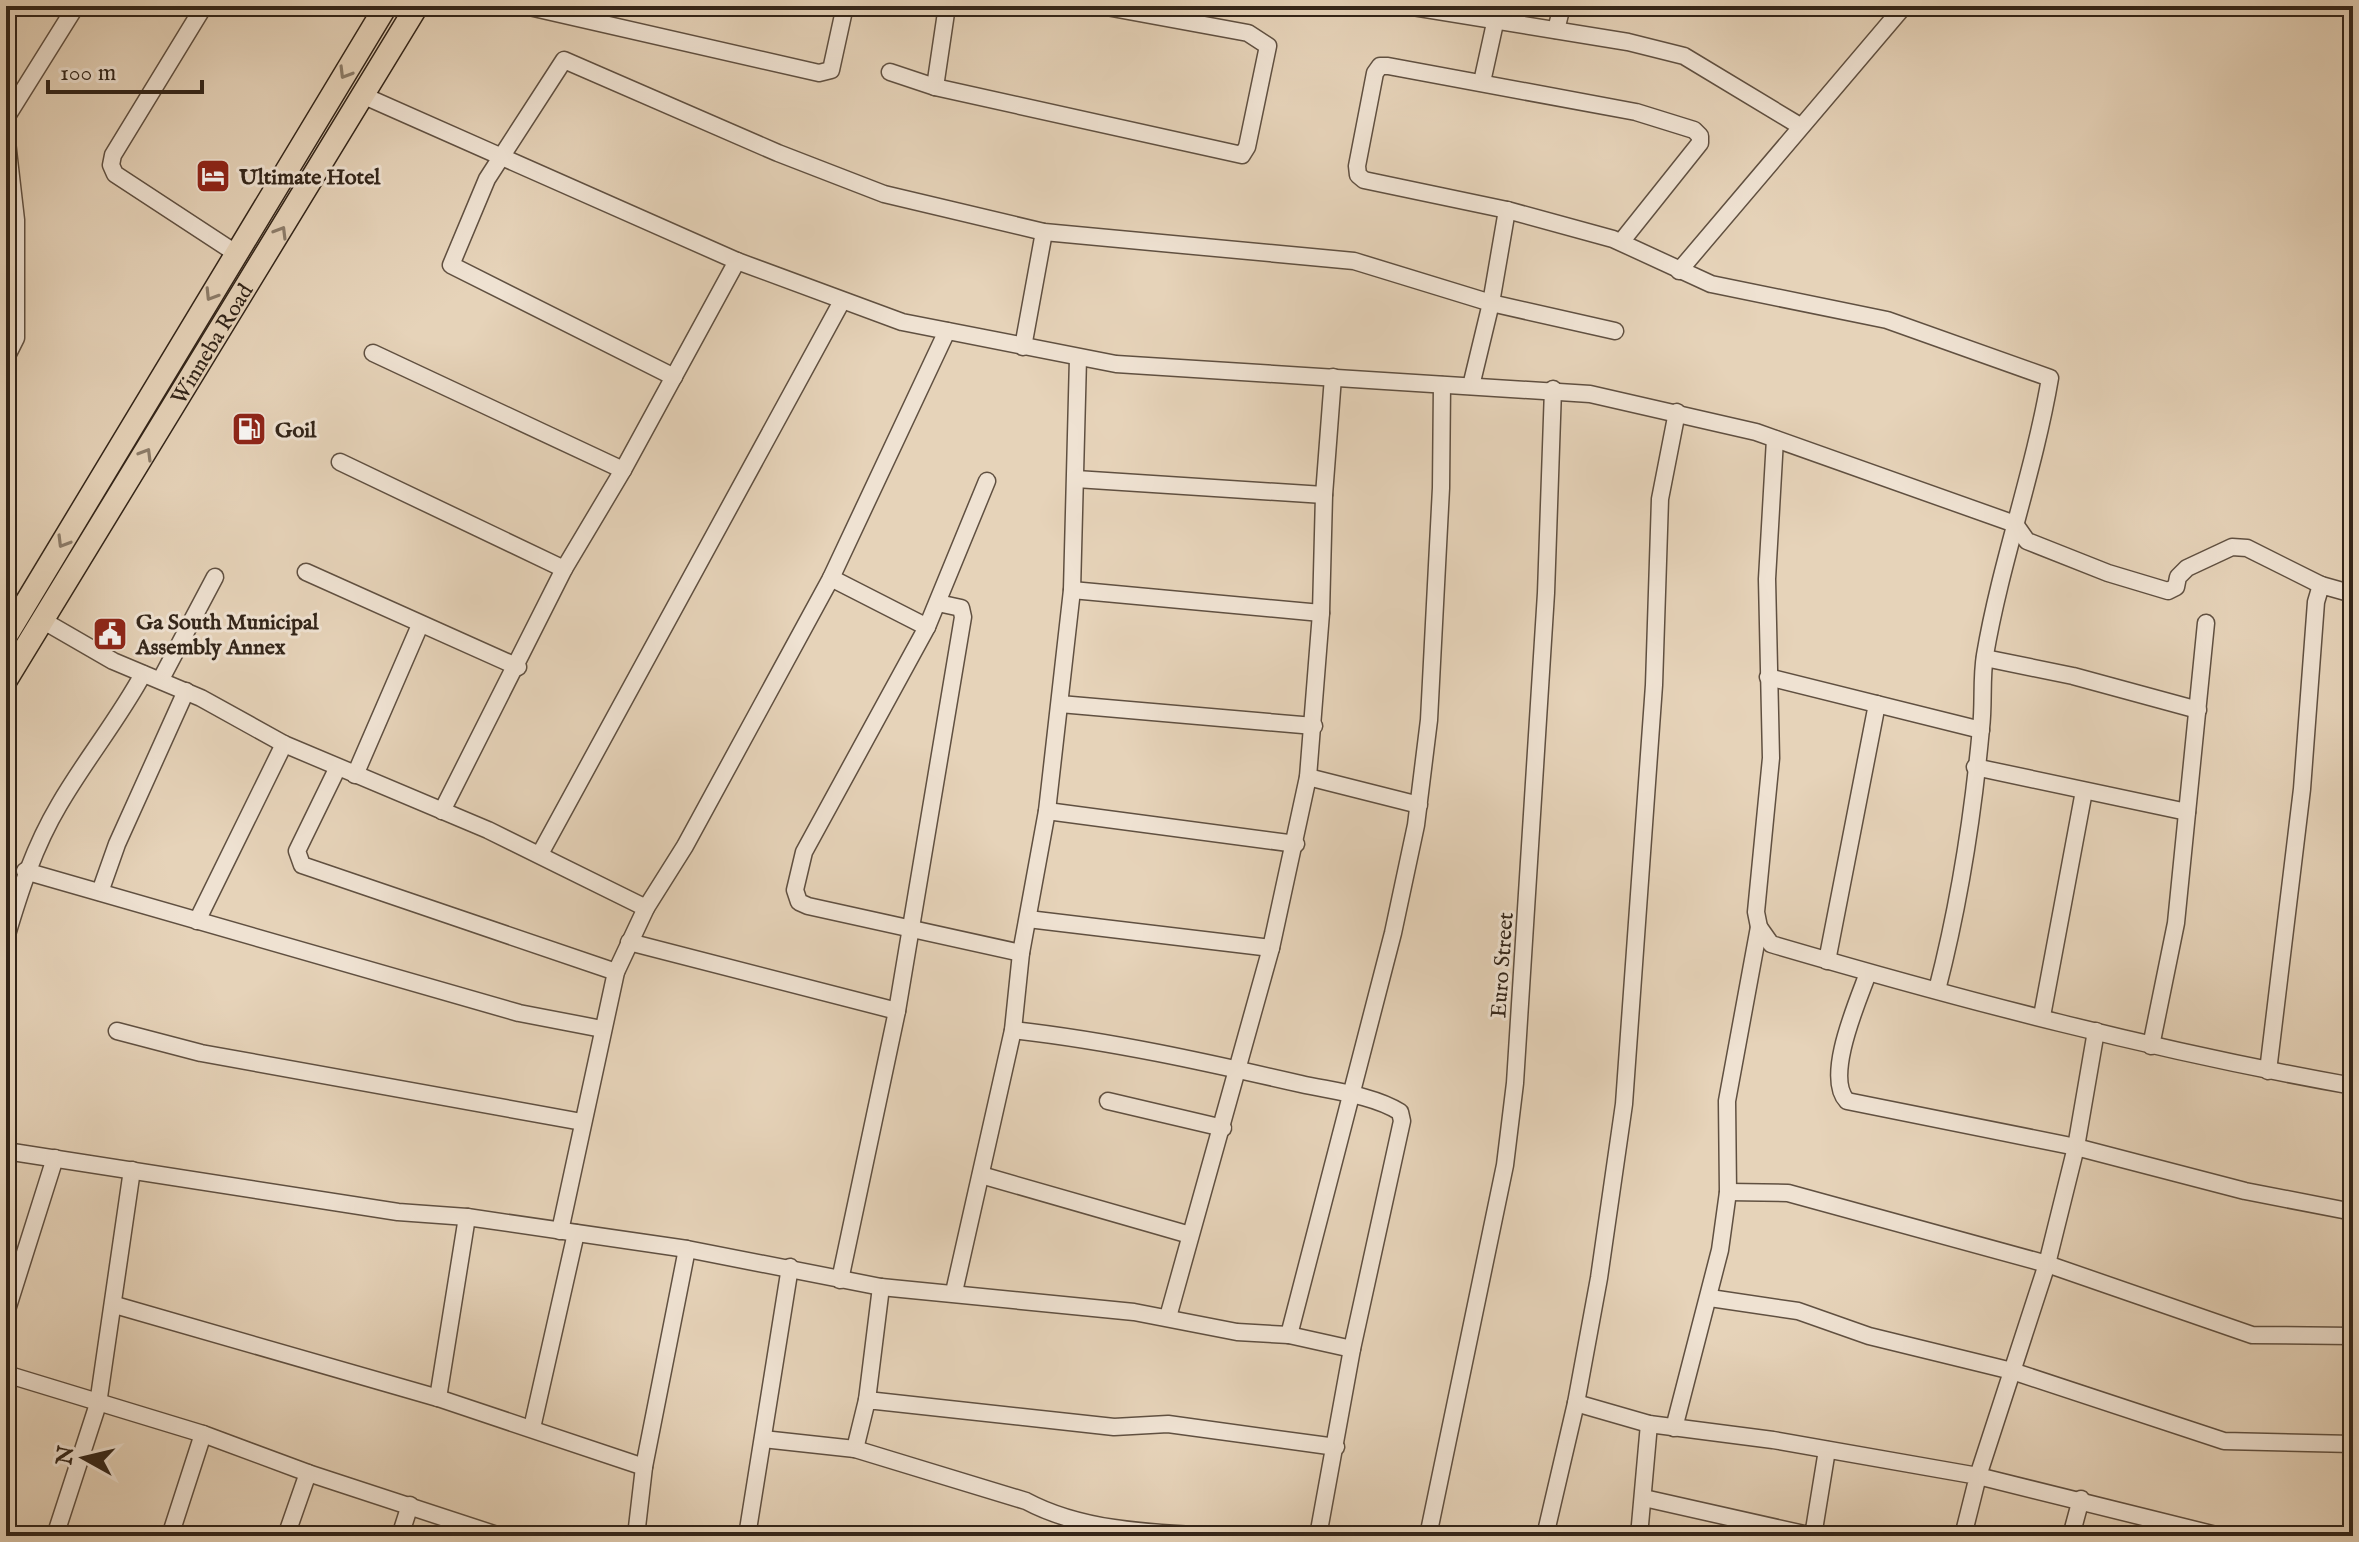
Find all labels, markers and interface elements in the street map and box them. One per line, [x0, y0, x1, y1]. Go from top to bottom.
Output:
scale bar [48, 44, 202, 94]
text: 100 m [60, 58, 116, 89]
one-way arrow [340, 64, 355, 79]
hotel icon: Ultimate Hotel [194, 157, 232, 195]
place label: Ultimate Hotel [238, 164, 381, 192]
one-way arrow [271, 226, 287, 241]
street label: Winneba Road [165, 279, 260, 410]
one-way arrow [205, 286, 221, 301]
fuel station icon: Goil [230, 410, 268, 448]
place label: Goil [275, 417, 317, 445]
one-way arrow [136, 448, 151, 463]
one-way arrow [57, 533, 73, 548]
place label: Ga South Municipal Assembly Annex [135, 609, 319, 662]
public building icon: Ga South Municipal Assembly Annex [91, 615, 129, 653]
street label: Euro Street [1485, 911, 1521, 1019]
north arrow [44, 1418, 124, 1498]
text: N [51, 1444, 81, 1468]

